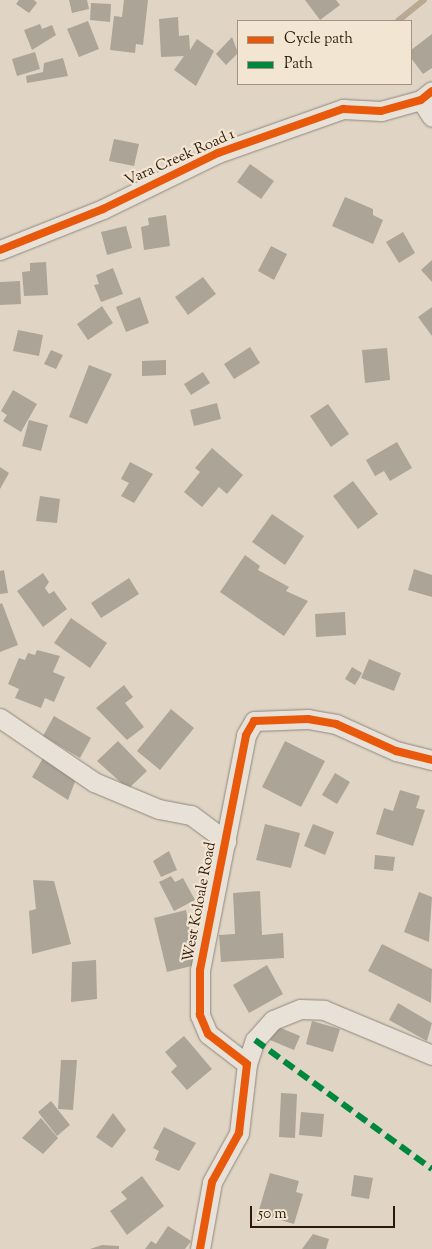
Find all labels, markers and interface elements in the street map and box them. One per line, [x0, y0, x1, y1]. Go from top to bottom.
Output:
legend [237, 20, 412, 85]
text: Cycle path [284, 29, 353, 50]
text: Path [284, 54, 313, 75]
street label: Vara Creek Road 1 [122, 126, 238, 190]
street label: West Koloale Road [180, 840, 220, 964]
scale bar [252, 1196, 397, 1228]
text: 50 m [258, 1204, 287, 1225]

